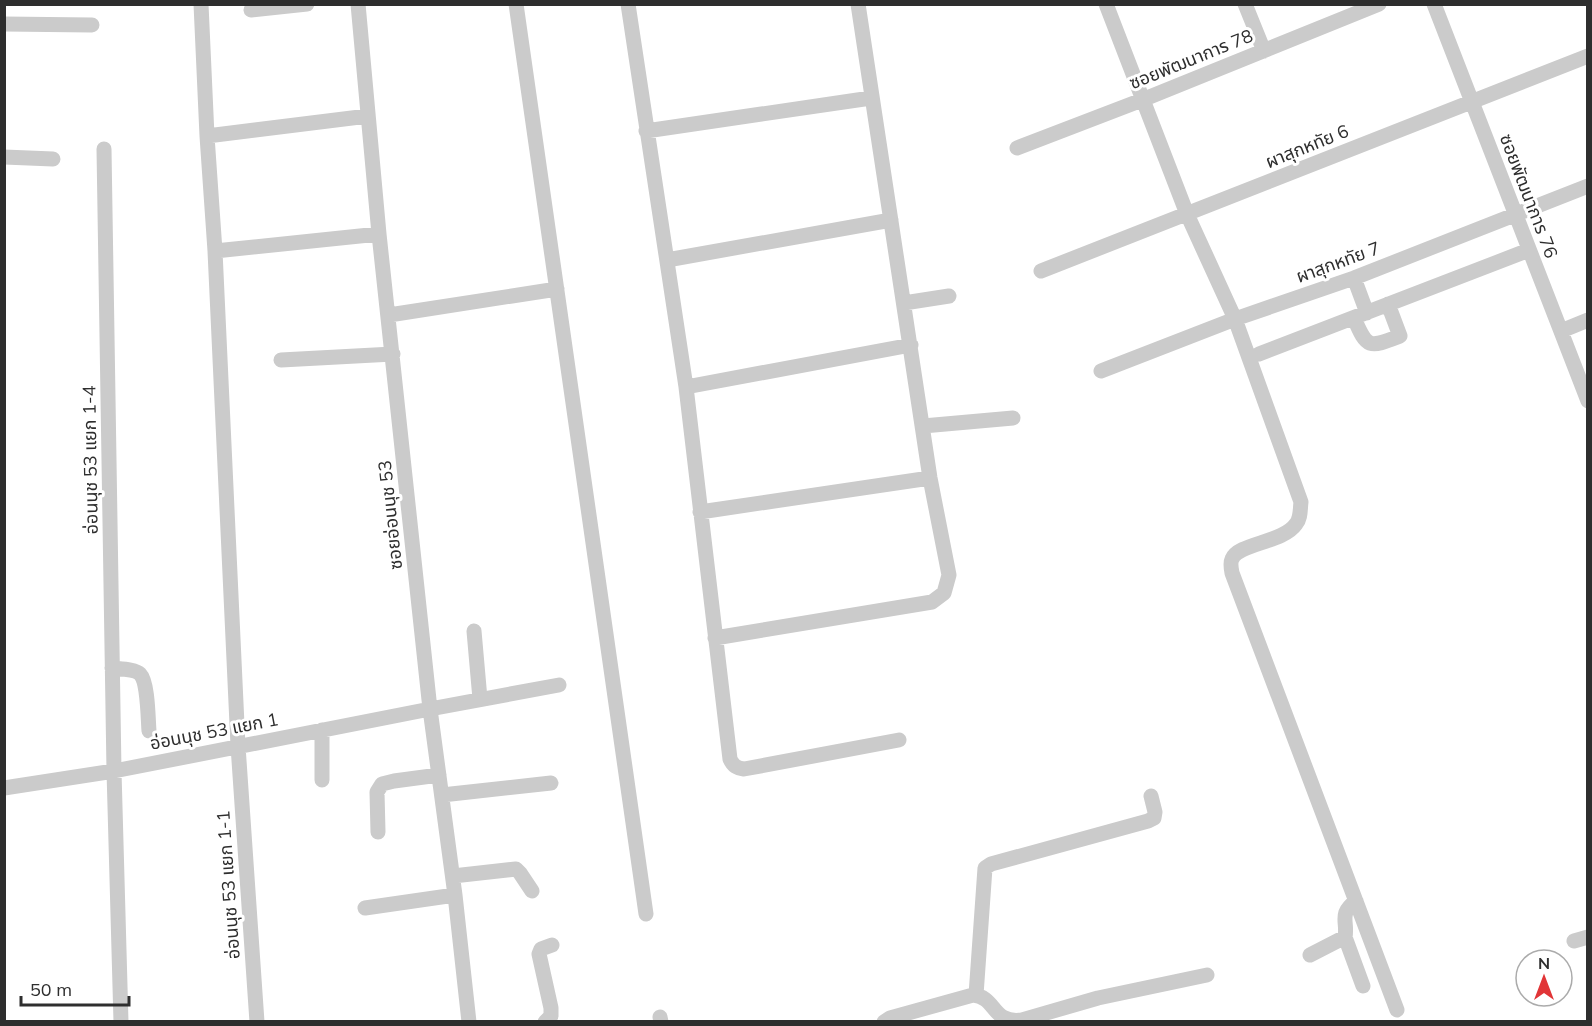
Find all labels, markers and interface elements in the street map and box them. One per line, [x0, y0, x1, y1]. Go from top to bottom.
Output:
street label: ซอยพัฒนาการ 78 [1126, 24, 1256, 94]
street label: ผาสุกหทัย 6 [1262, 119, 1352, 173]
street label: ซอยพัฒนาการ 76 [1495, 131, 1563, 261]
street label: ผาสุกหทัย 7 [1293, 236, 1383, 288]
street label: อ่อนนุช 53 แยก 1-4 [77, 385, 103, 535]
street label: ซอยอ่อนนุช 53 [373, 459, 407, 571]
street label: อ่อนนุช 53 แยก 1 [148, 707, 280, 755]
street label: อ่อนนุช 53 แยก 1-1 [211, 810, 245, 960]
north arrow [1514, 948, 1574, 1008]
text: N [1538, 953, 1550, 973]
scale bar [21, 969, 129, 1007]
text: 50 m [30, 978, 72, 1001]

